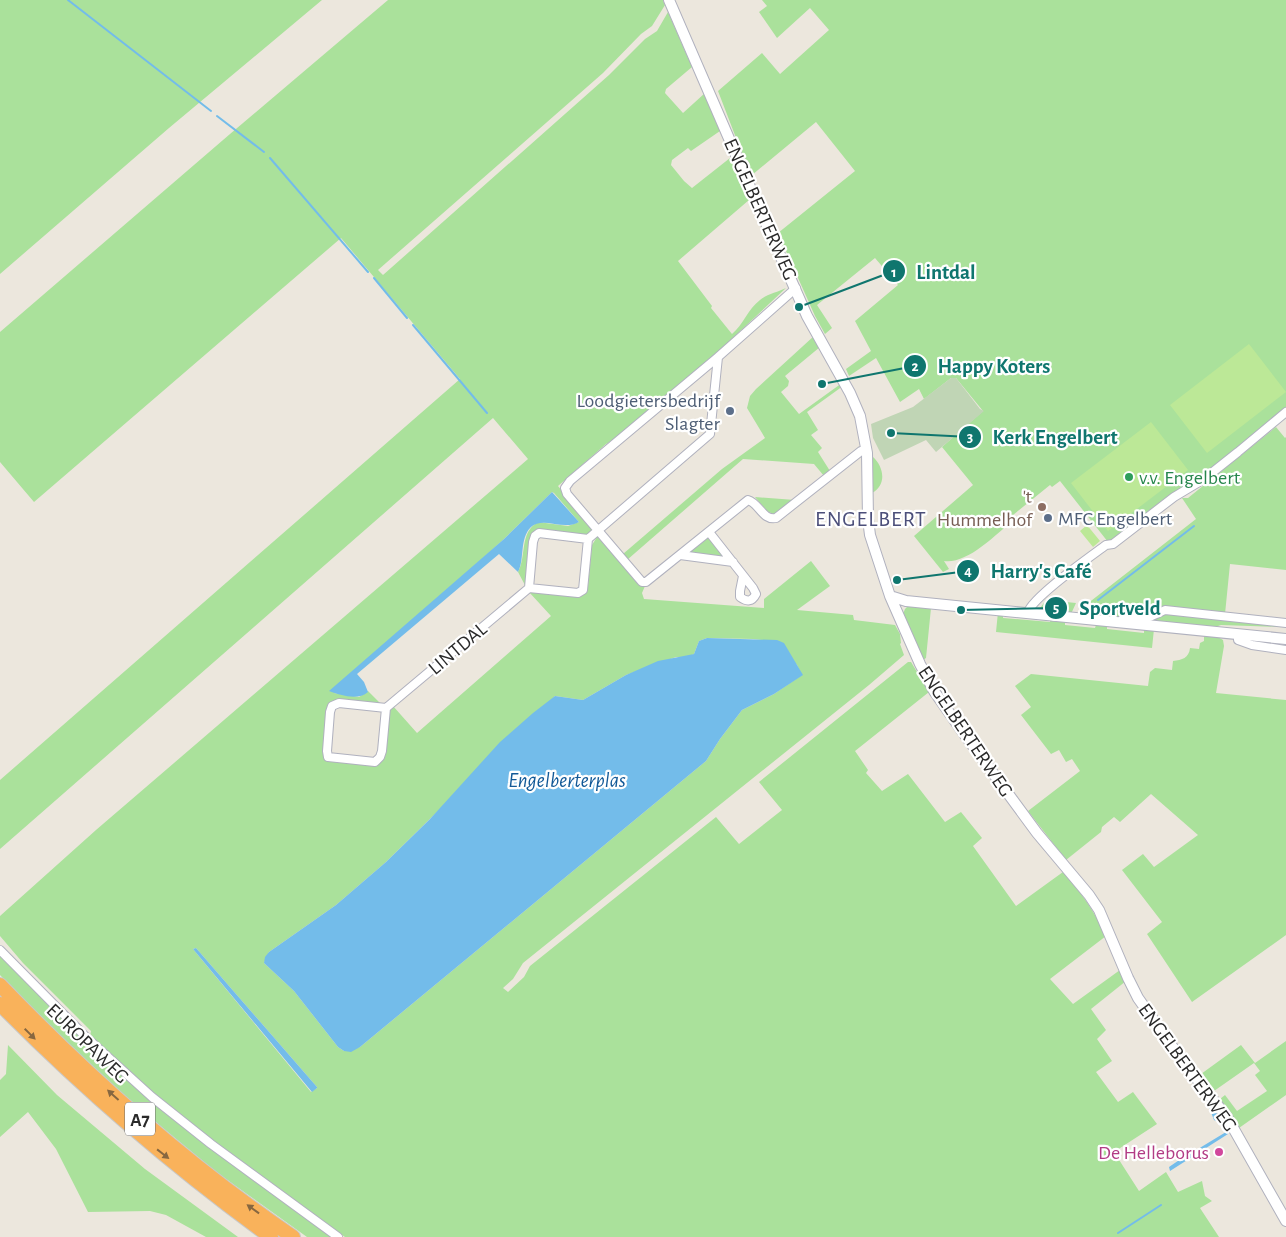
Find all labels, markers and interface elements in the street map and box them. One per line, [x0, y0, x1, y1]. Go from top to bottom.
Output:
street label: ENGELBERTERWEG [720, 135, 800, 283]
callout: Lintdal [882, 253, 986, 289]
text: Lintdal [916, 262, 976, 283]
text: 1 [891, 265, 897, 280]
callout: Happy Koters [903, 348, 1061, 384]
text: Happy Koters [938, 356, 1050, 377]
text: 2 [911, 359, 919, 374]
place label: Loodgietersbedrijf Slagter [576, 391, 721, 434]
marker: Loodgietersbedrijf Slagter [724, 405, 736, 417]
callout: Kerk Engelbert [957, 419, 1127, 455]
text: Kerk Engelbert [992, 427, 1118, 448]
text: 3 [967, 430, 973, 445]
place label: v.v. Engelbert [1139, 468, 1241, 488]
marker: v.v. Engelbert [1123, 471, 1135, 483]
place label: 't Hummelhof [937, 487, 1033, 530]
marker: 't Hummelhof [1036, 501, 1048, 513]
district label: ENGELBERT [815, 508, 927, 530]
place label: MFC Engelbert [1058, 509, 1173, 529]
marker: MFC Engelbert [1042, 512, 1054, 524]
callout: Harry's Café [956, 553, 1102, 589]
text: Harry's Café [990, 561, 1092, 582]
text: 4 [964, 564, 972, 579]
callout: Sportveld [1044, 590, 1170, 626]
text: Sportveld [1079, 598, 1161, 619]
text: 5 [1053, 601, 1059, 616]
street label: LINTDAL [425, 618, 491, 679]
street label: ENGELBERTERWEG [914, 663, 1016, 801]
water label: Engelberterplas [508, 770, 626, 792]
street label: EUROPAWEG [42, 1000, 132, 1088]
street label: ENGELBERTERWEG [1134, 1000, 1240, 1135]
one-way arrow [24, 1028, 36, 1040]
one-way arrow [107, 1090, 120, 1101]
road number: A7 [125, 1102, 155, 1136]
place label: De Helleborus [1098, 1143, 1209, 1163]
marker: De Helleborus [1213, 1146, 1225, 1158]
one-way arrow [156, 1149, 169, 1160]
one-way arrow [246, 1204, 260, 1214]

